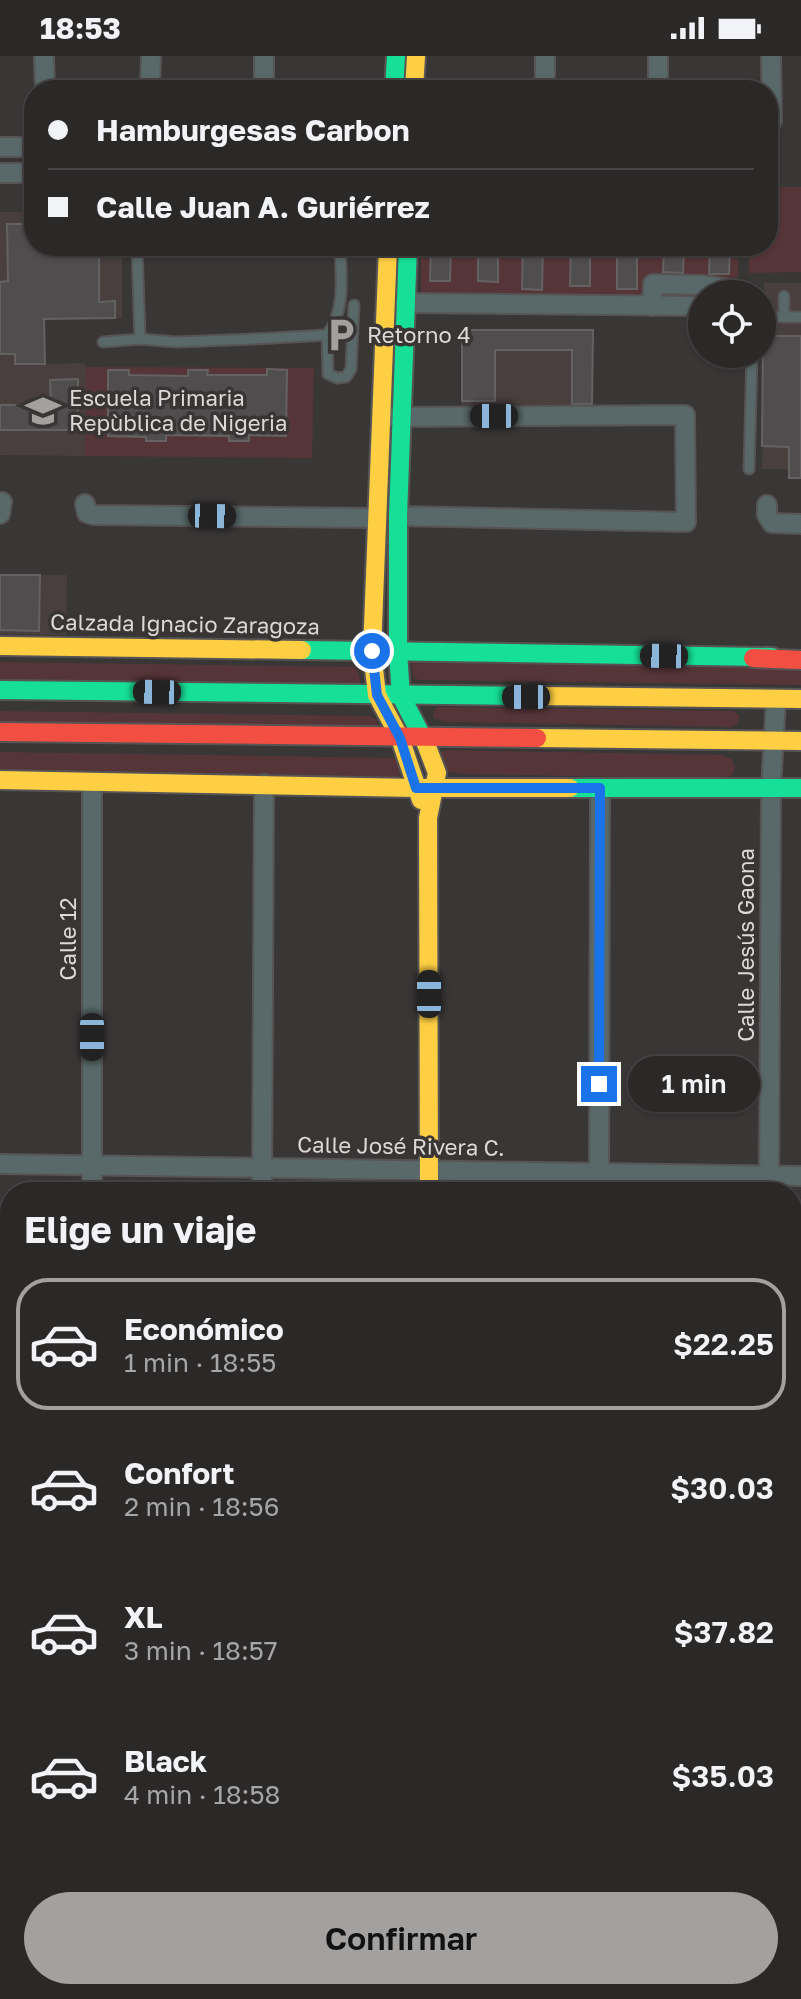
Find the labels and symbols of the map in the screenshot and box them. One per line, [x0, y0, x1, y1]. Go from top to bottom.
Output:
parking icon: Retorno 4 [322, 316, 360, 354]
place label: Retorno 4 [367, 321, 471, 348]
place label: Escuela Primaria Repùblica de Nigeria [69, 384, 287, 436]
school or university icon: Escuela Primaria Repùblica de Nigeria [24, 392, 62, 430]
car [470, 404, 518, 428]
car [188, 504, 236, 528]
street label: Calzada Ignacio Zaragoza [50, 608, 320, 639]
route start [354, 633, 390, 669]
car [640, 644, 688, 668]
car [133, 680, 181, 704]
car [502, 685, 550, 709]
street label: Calle Jesús Gaona [732, 848, 759, 1042]
street label: Calle 12 [54, 898, 81, 980]
car [417, 970, 441, 1018]
car [80, 1013, 104, 1061]
callout: 1 min [627, 1056, 759, 1112]
route end [581, 1066, 617, 1102]
street label: Calle José Rivera C. [297, 1130, 505, 1161]

